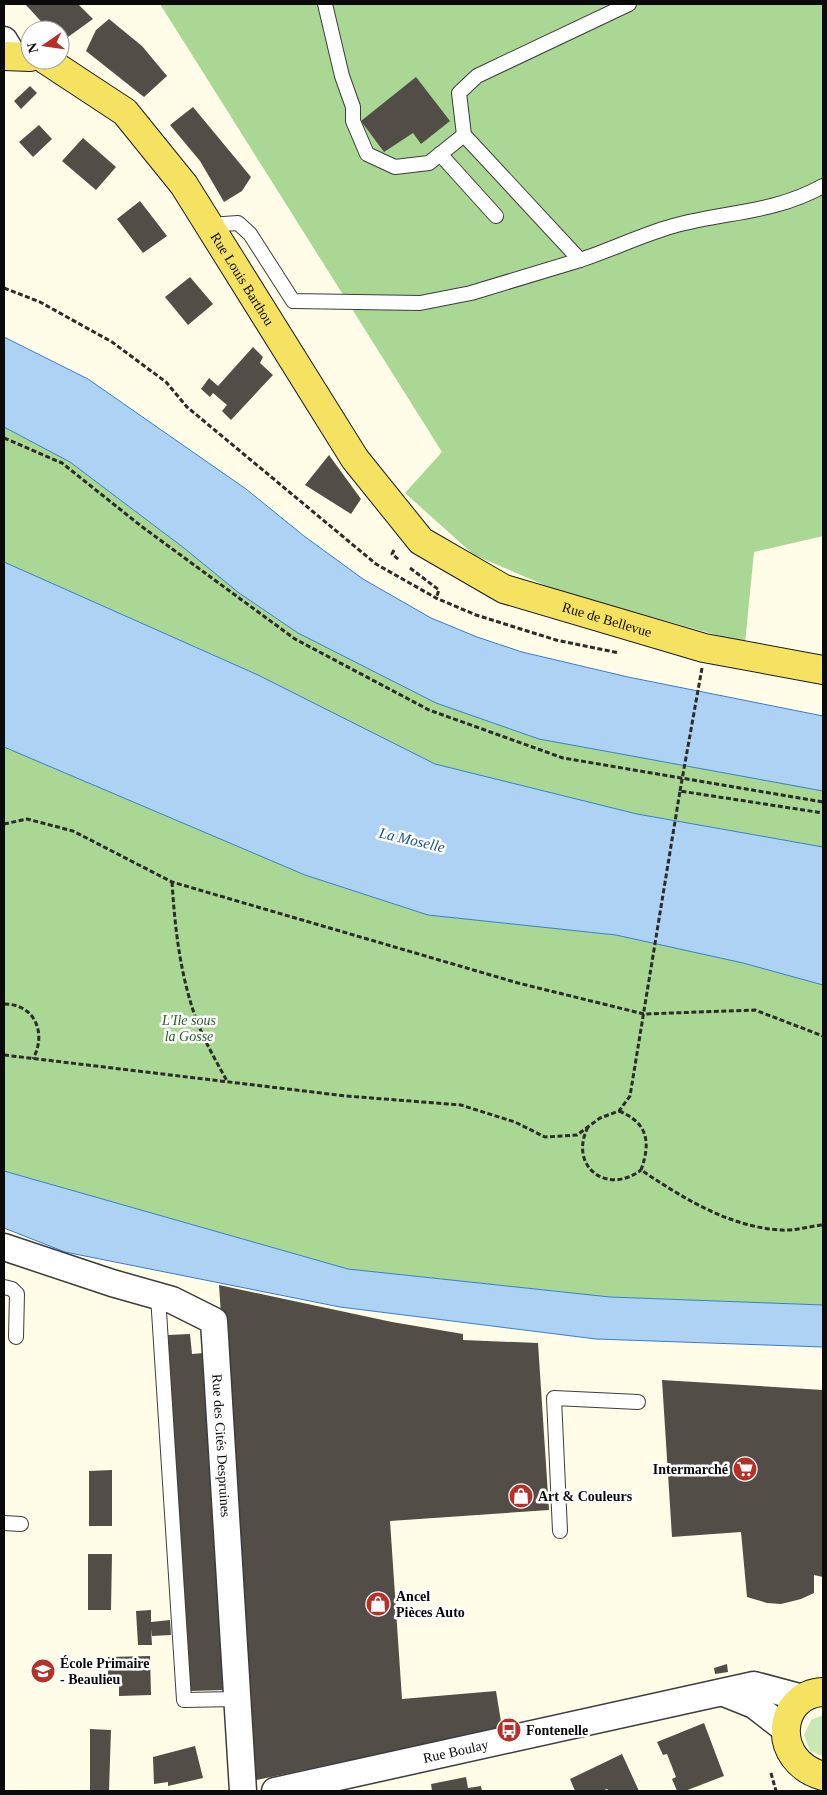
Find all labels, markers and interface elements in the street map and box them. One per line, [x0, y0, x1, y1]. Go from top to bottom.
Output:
north arrow [20, 20, 70, 70]
text: N [24, 41, 41, 54]
street label: Rue Louis Barthou [208, 230, 277, 328]
street label: Rue de Bellevue [561, 599, 654, 640]
water label: La Moselle [377, 824, 447, 855]
park label: L'Ile sous la Gosse [161, 1013, 217, 1044]
street label: Rue des Cités Despruines [210, 1373, 234, 1518]
supermarket icon: Intermarché [732, 1456, 758, 1482]
place label: Intermarché [653, 1462, 728, 1477]
shop icon: Art & Couleurs [508, 1483, 534, 1509]
place label: Art & Couleurs [538, 1489, 633, 1504]
place label: Ancel Pièces Auto [396, 1589, 465, 1620]
shop icon: Ancel Pièces Auto [365, 1591, 391, 1617]
place label: École Primaire - Beaulieu [60, 1655, 150, 1687]
school or university icon: École Primaire - Beaulieu [30, 1658, 56, 1684]
bus stop icon: Fontenelle [496, 1717, 522, 1743]
place label: Fontenelle [526, 1723, 588, 1738]
street label: Rue Boulay [422, 1737, 490, 1766]

